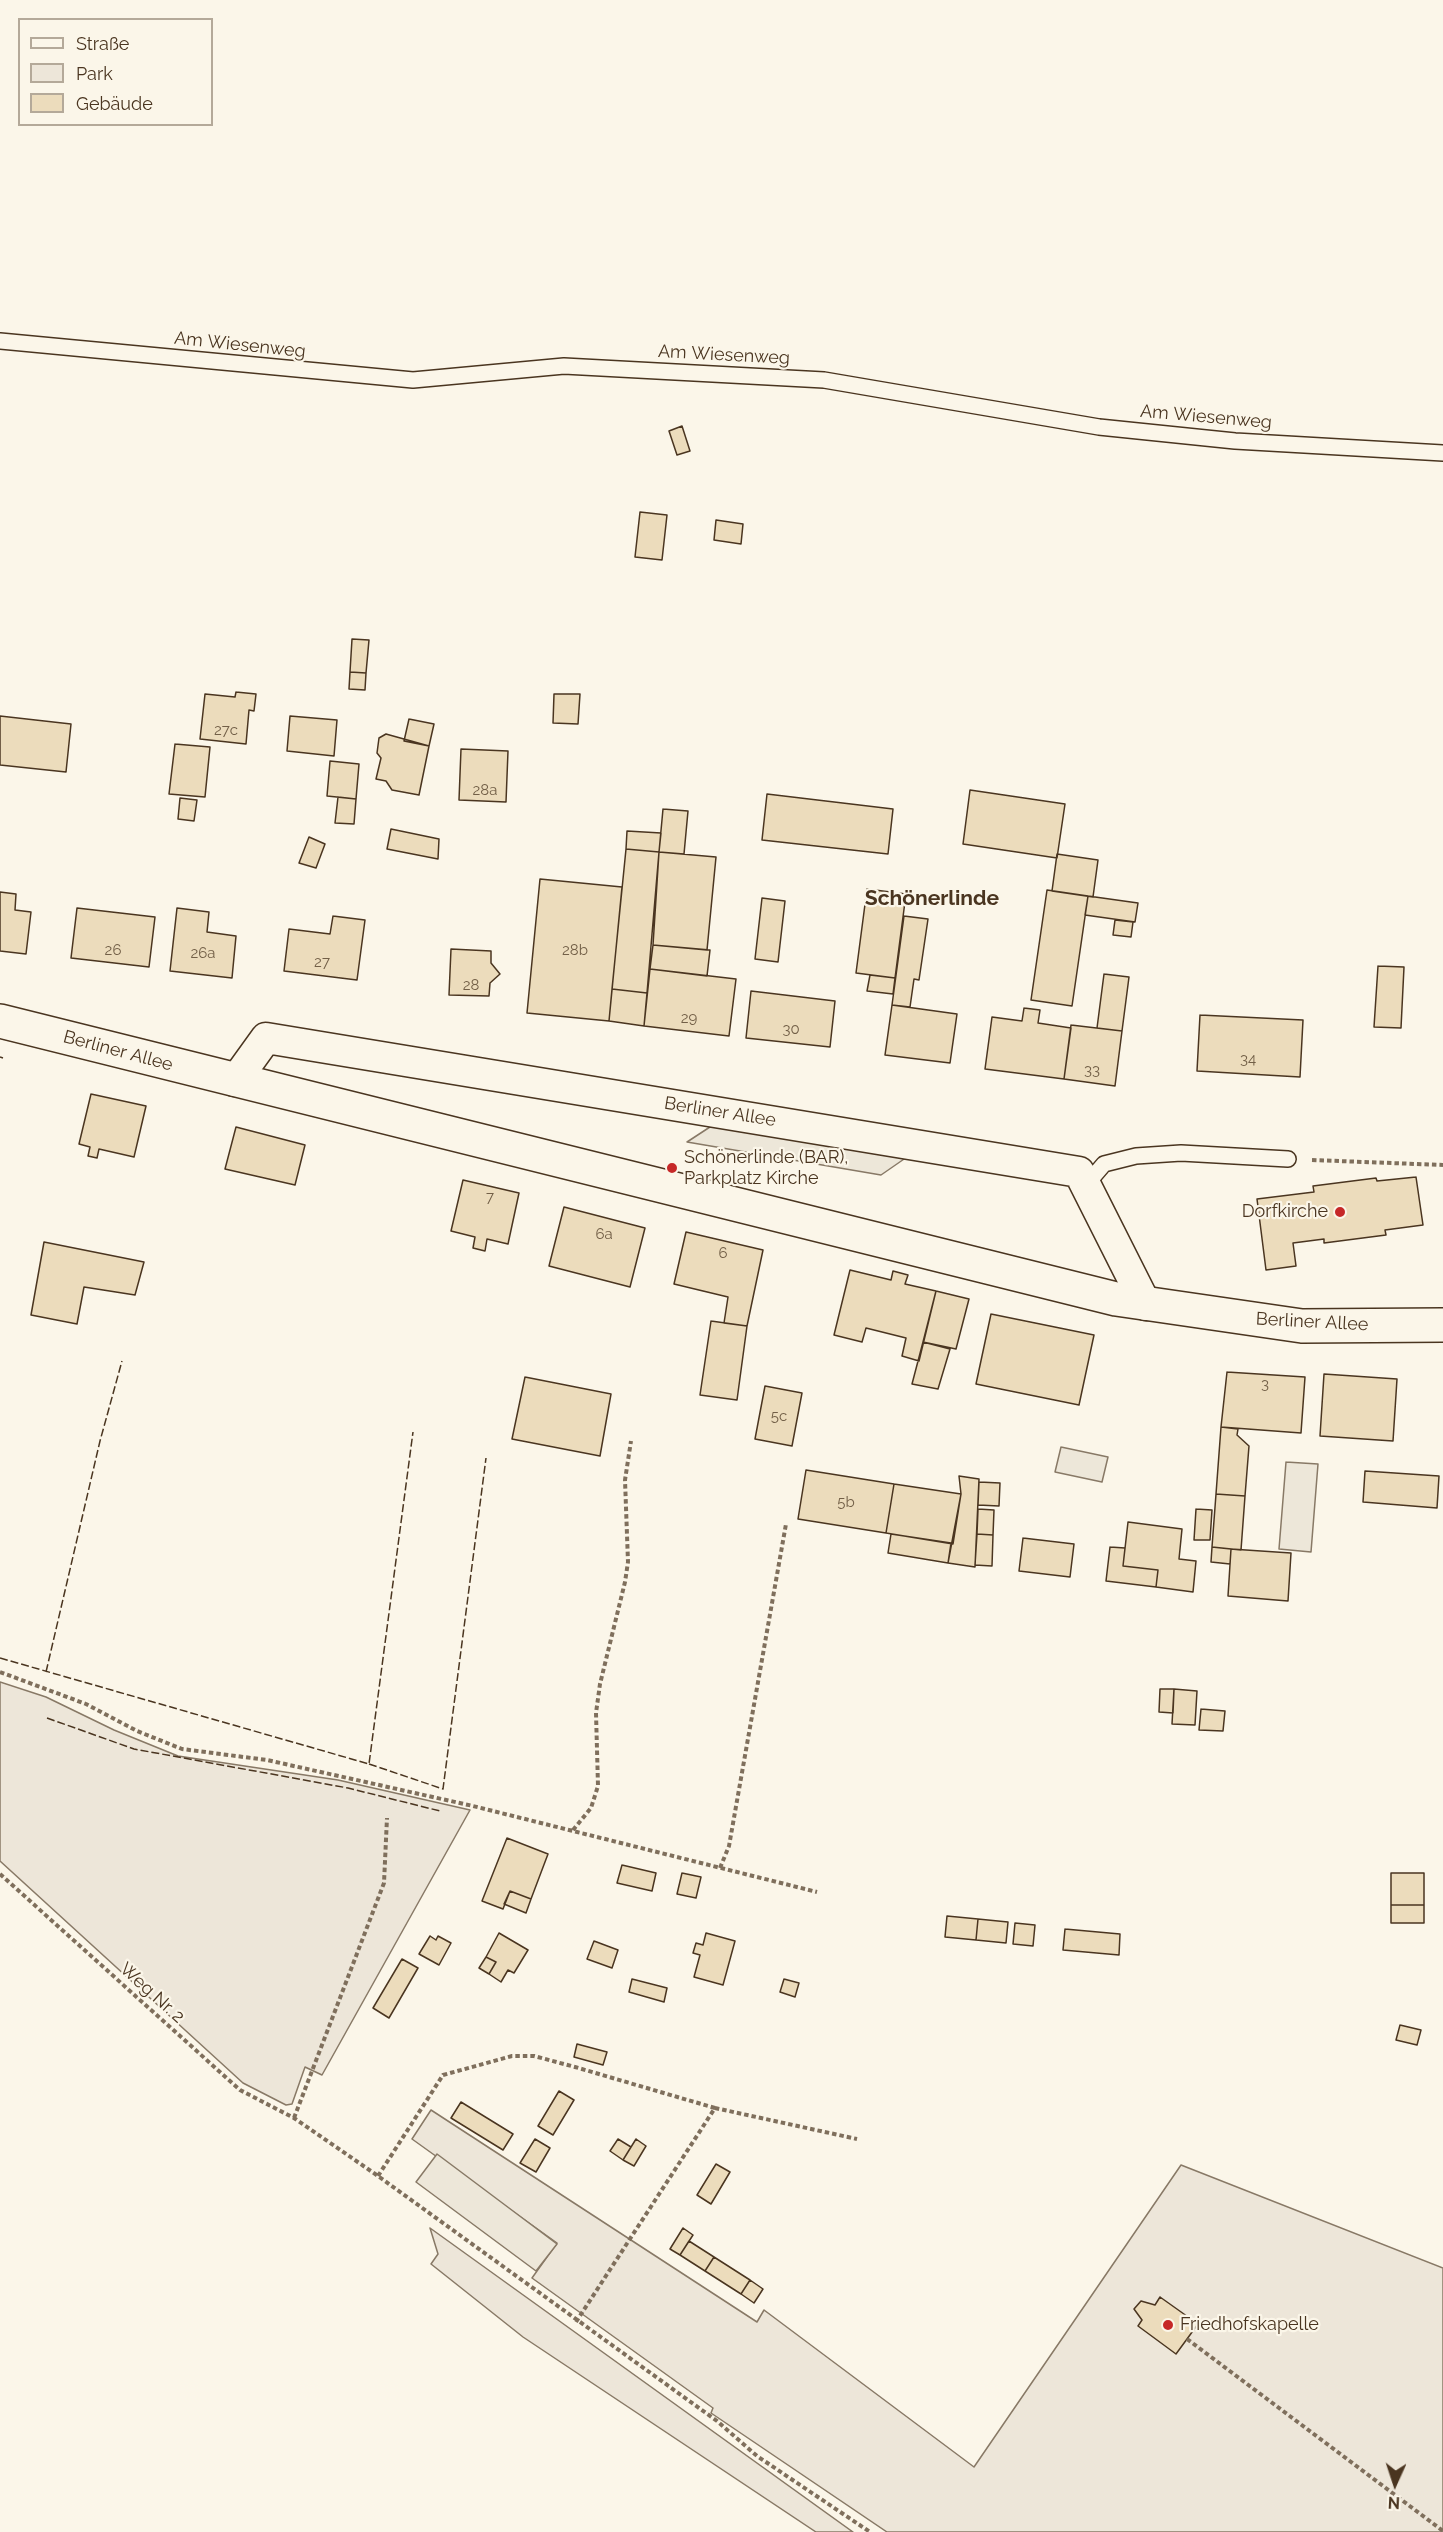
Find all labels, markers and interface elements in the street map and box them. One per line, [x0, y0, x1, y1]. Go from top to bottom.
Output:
legend [18, 18, 213, 126]
text: Straße [76, 33, 129, 54]
text: Park [76, 63, 113, 84]
text: Gebäude [76, 93, 153, 114]
street label: Am Wiesenweg [173, 327, 307, 363]
street label: Am Wiesenweg [657, 341, 791, 369]
street label: Am Wiesenweg [1139, 400, 1273, 434]
house number: 27c [214, 721, 238, 739]
house number: 28a [473, 781, 497, 799]
district label: Schönerlinde [865, 886, 999, 912]
house number: 26 [105, 941, 121, 959]
house number: 28b [562, 941, 588, 959]
house number: 26a [190, 944, 216, 962]
house number: 27 [314, 953, 330, 971]
house number: 28 [463, 976, 479, 994]
house number: 29 [681, 1009, 697, 1027]
house number: 30 [782, 1020, 800, 1038]
street label: Berliner Allee [61, 1026, 175, 1076]
house number: 34 [1240, 1050, 1256, 1068]
house number: 33 [1084, 1061, 1100, 1079]
street label: Berliner Allee [663, 1093, 777, 1131]
place label: Schönerlinde (BAR), Parkplatz Kirche [684, 1147, 848, 1190]
marker: Schönerlinde (BAR), Parkplatz Kirche [665, 1161, 679, 1175]
house number: 7 [486, 1188, 494, 1206]
place label: Dorfkirche [1242, 1201, 1328, 1223]
marker: Dorfkirche [1333, 1205, 1347, 1219]
house number: 6a [595, 1225, 613, 1243]
house number: 6 [718, 1244, 728, 1262]
street label: Berliner Allee [1255, 1308, 1369, 1336]
house number: 3 [1261, 1375, 1269, 1393]
house number: 5c [771, 1407, 787, 1425]
house number: 5b [837, 1493, 855, 1511]
street label: Weg Nr. 2 [115, 1958, 189, 2028]
place label: Friedhofskapelle [1180, 2314, 1319, 2336]
marker: Friedhofskapelle [1161, 2318, 1175, 2332]
north arrow [1365, 2454, 1425, 2514]
text: N [1387, 2493, 1401, 2512]

